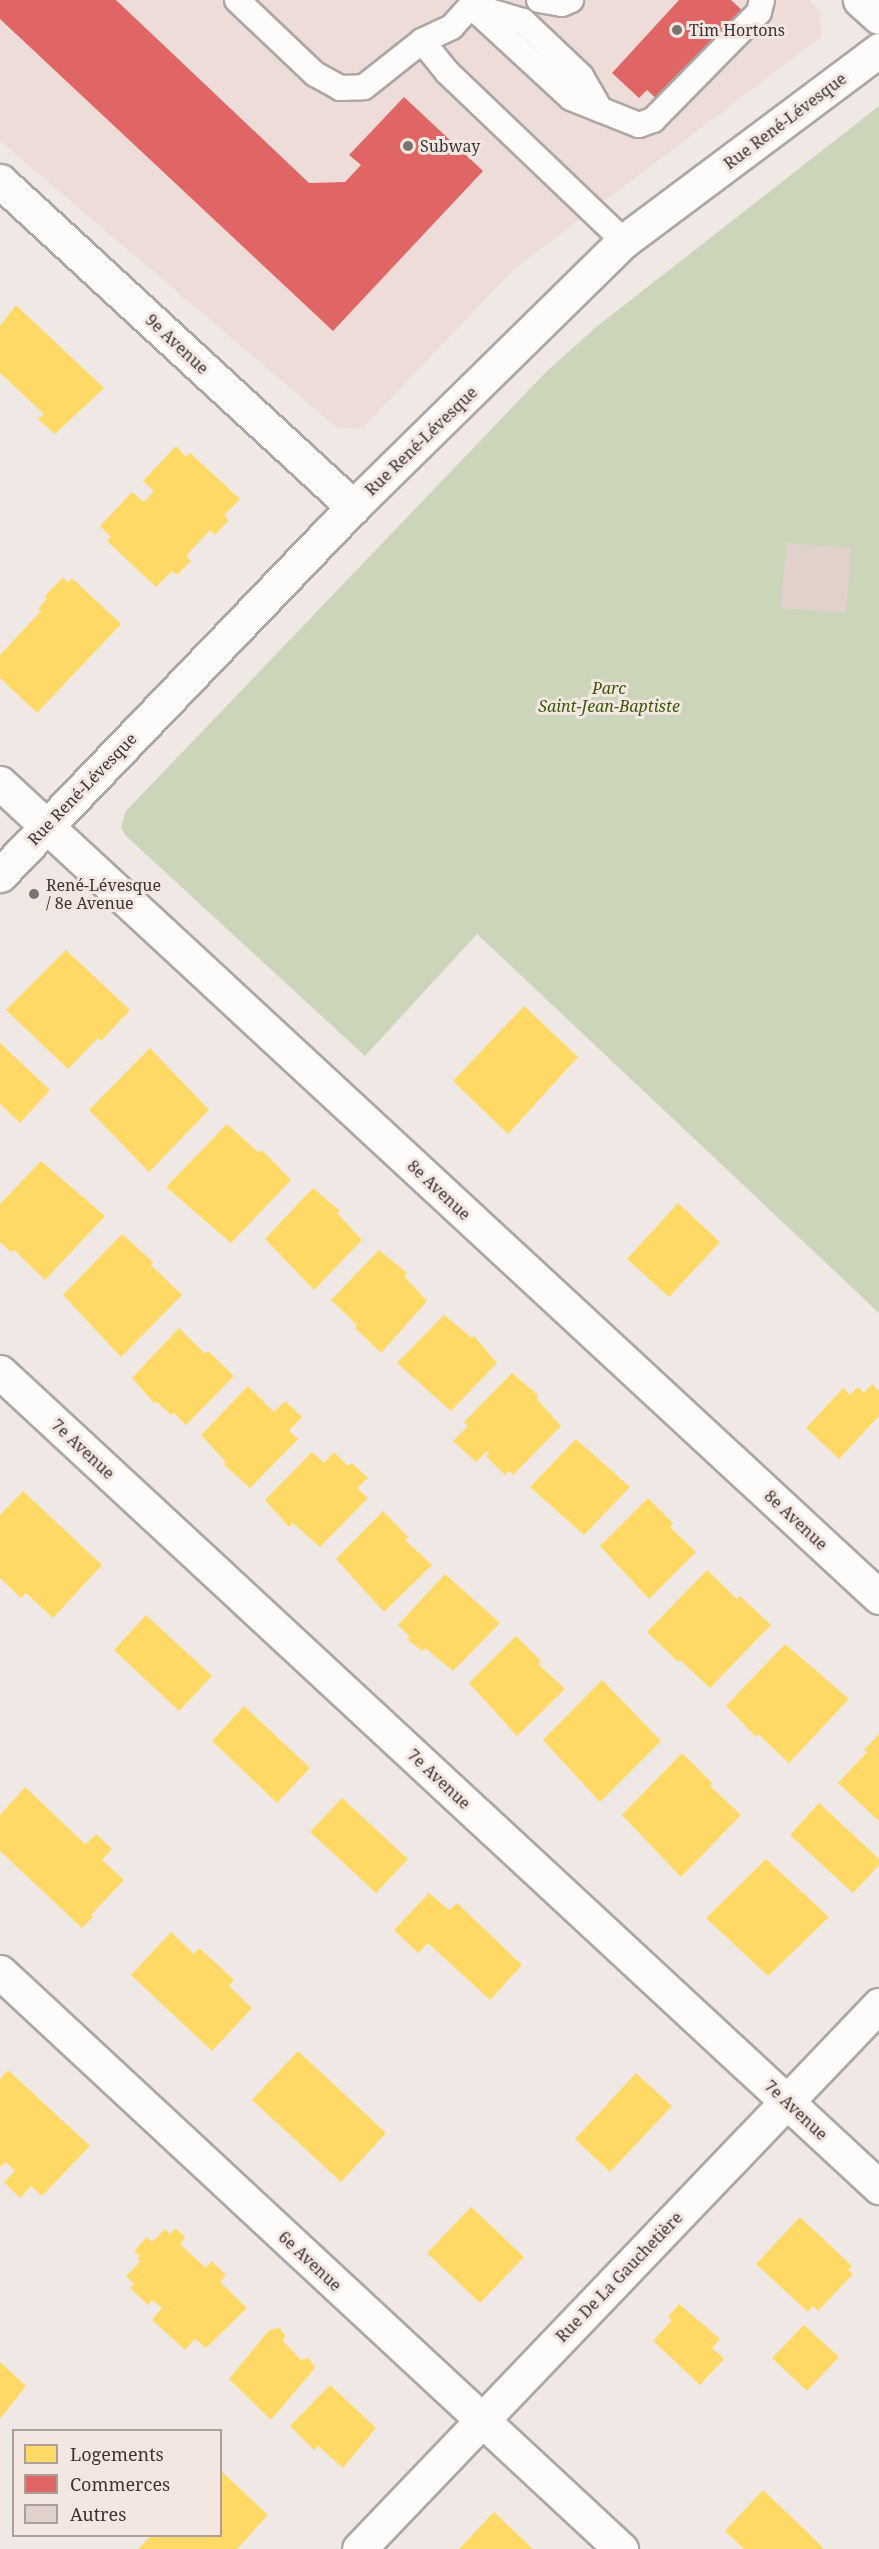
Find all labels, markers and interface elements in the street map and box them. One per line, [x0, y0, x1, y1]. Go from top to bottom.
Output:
place label: Tim Hortons [689, 20, 785, 40]
marker: Tim Hortons [670, 23, 684, 37]
street label: Rue René-Lévesque [720, 69, 850, 173]
place label: Subway [420, 136, 480, 156]
marker: Subway [401, 139, 415, 153]
street label: 9e Avenue [142, 310, 212, 378]
street label: Rue René-Lévesque [361, 383, 481, 499]
park label: Parc Saint-Jean-Baptiste [538, 678, 680, 716]
street label: Rue René-Lévesque [24, 729, 140, 849]
place label: René-Lévesque / 8e Avenue [46, 875, 161, 913]
marker: René-Lévesque / 8e Avenue [27, 887, 41, 901]
street label: 8e Avenue [404, 1156, 474, 1224]
street label: 7e Avenue [48, 1415, 118, 1483]
street label: 8e Avenue [761, 1486, 831, 1554]
street label: 7e Avenue [404, 1745, 474, 1813]
street label: 7e Avenue [761, 2076, 831, 2144]
street label: Rue De La Gauchetière [552, 2208, 686, 2346]
street label: 6e Avenue [275, 2227, 345, 2295]
legend [12, 2429, 222, 2537]
text: Logements [70, 2442, 164, 2466]
text: Commerces [70, 2472, 170, 2496]
text: Autres [70, 2502, 126, 2526]

